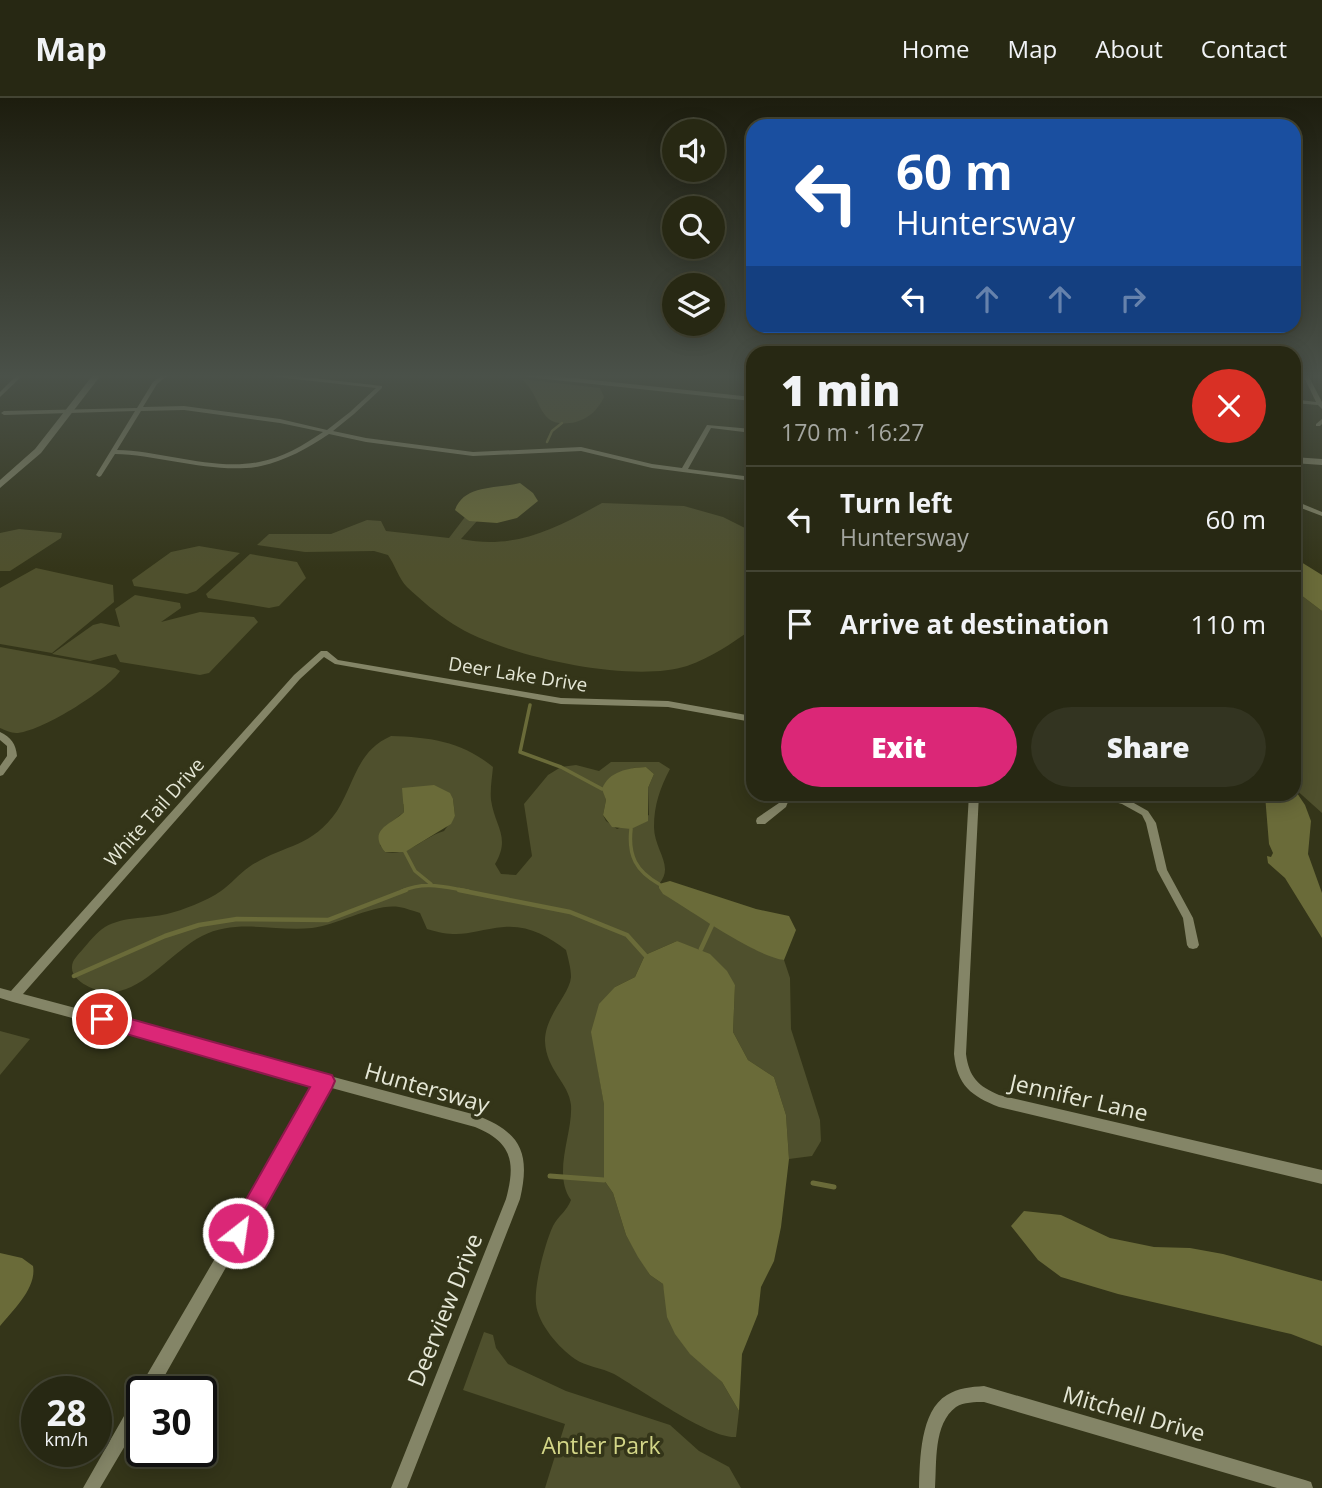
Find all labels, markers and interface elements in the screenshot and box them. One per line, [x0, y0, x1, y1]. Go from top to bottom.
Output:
text: Map [35, 26, 107, 71]
text: Home [902, 32, 970, 65]
text: Map [1008, 32, 1057, 65]
text: About [1095, 32, 1163, 65]
text: Contact [1201, 32, 1287, 65]
map controls [662, 119, 725, 336]
button: sound [662, 119, 725, 182]
text: 60 m [896, 138, 1013, 204]
icon: left [781, 147, 872, 238]
button: search [662, 196, 725, 259]
text: Huntersway [896, 201, 1075, 244]
button: layers [662, 273, 725, 336]
icon: left [895, 280, 933, 318]
icon: ahead [968, 280, 1006, 318]
icon: ahead [1041, 280, 1079, 318]
icon: right [1114, 280, 1152, 318]
text: 1 min [781, 361, 900, 418]
button: close [1192, 369, 1266, 443]
text: 170 m · 16:27 [781, 416, 924, 448]
text: Turn left [840, 485, 952, 521]
icon: left [781, 500, 819, 538]
text: 60 m [1205, 501, 1266, 537]
text: Huntersway [840, 521, 969, 553]
icon: arrive [781, 605, 819, 643]
text: Arrive at destination [840, 606, 1109, 642]
text: 110 m [1191, 606, 1266, 642]
street label: Deer Lake Drive [447, 650, 589, 698]
button: Exit [781, 707, 1017, 787]
button: Share [1031, 707, 1266, 787]
street label: White Tail Drive [98, 752, 210, 872]
pin [72, 989, 132, 1049]
icon: arrive [83, 1000, 121, 1038]
street label: Huntersway [361, 1054, 494, 1120]
street label: Jennifer Lane [1005, 1065, 1151, 1128]
position arrow [201, 1196, 275, 1270]
street label: Deerview Drive [399, 1228, 489, 1391]
speed limit sign: 30 [126, 1376, 217, 1467]
street label: Mitchell Drive [1059, 1377, 1209, 1449]
text: 28 [46, 1389, 87, 1436]
text: km/h [45, 1427, 88, 1451]
park label: Antler Park [541, 1429, 661, 1461]

